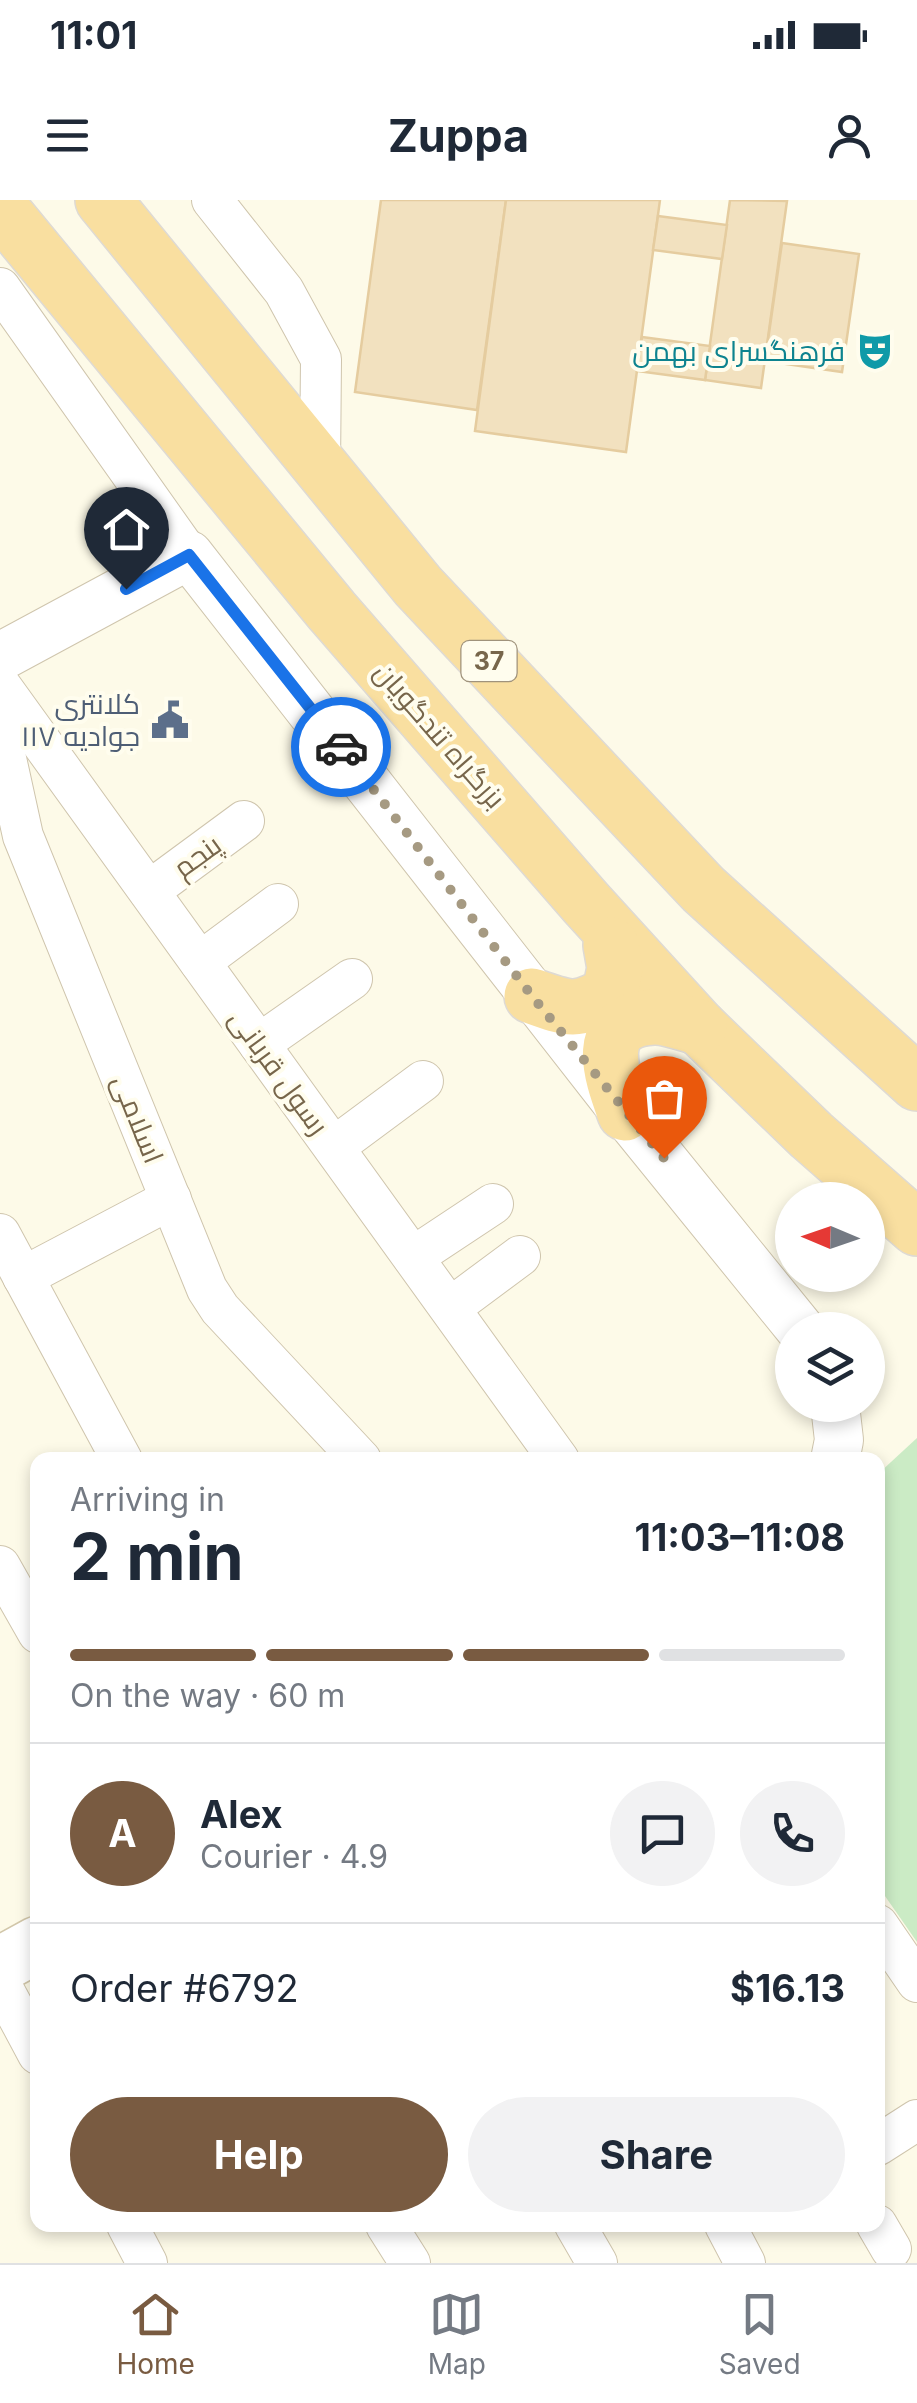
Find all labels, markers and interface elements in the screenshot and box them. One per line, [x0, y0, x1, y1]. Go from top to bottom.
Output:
text: 11:01 [50, 12, 137, 58]
icon: menu [40, 108, 95, 163]
text: Zuppa [388, 108, 529, 163]
icon: person [822, 108, 877, 163]
theatre icon: فرهنگسرای بهمن [854, 330, 896, 372]
place label: فرهنگسرای بهمن [632, 334, 845, 368]
pin [84, 487, 169, 590]
icon: home [99, 502, 154, 557]
road number: 37 [462, 641, 516, 681]
street label: بزرگراه تندگویان [367, 655, 513, 815]
place label: کلانتری ۱۱۷ جوادیه [21, 687, 140, 753]
courier [291, 697, 391, 797]
public building icon: کلانتری ۱۱۷ جوادیه [149, 699, 191, 741]
icon: car [314, 720, 369, 775]
street label: پنجم [166, 827, 230, 887]
street label: رسول قربانی [222, 1003, 336, 1141]
pin [622, 1056, 707, 1159]
street label: اسلامی [105, 1070, 171, 1168]
icon: bag [637, 1071, 692, 1126]
north arrow [775, 1182, 885, 1292]
map controls [775, 1182, 885, 1422]
button: layers [775, 1312, 885, 1422]
text: Arriving in [70, 1480, 225, 1519]
text: 11:03–11:08 [635, 1514, 845, 1560]
text: 2 min [70, 1517, 244, 1596]
text: On the way · 60 m [70, 1676, 345, 1715]
button: chat [610, 1781, 715, 1886]
button: phone [740, 1781, 845, 1886]
text: Alex [200, 1791, 283, 1837]
text: A [108, 1810, 137, 1856]
text: Courier · 4.9 [200, 1837, 388, 1876]
text: Order #6792 [70, 1965, 299, 2011]
text: $16.13 [730, 1965, 845, 2011]
button: Help [70, 2097, 448, 2212]
button: Share [468, 2097, 845, 2212]
tab: Home [116, 2287, 195, 2381]
tab: Map [428, 2287, 486, 2381]
tab: Saved [719, 2287, 801, 2381]

